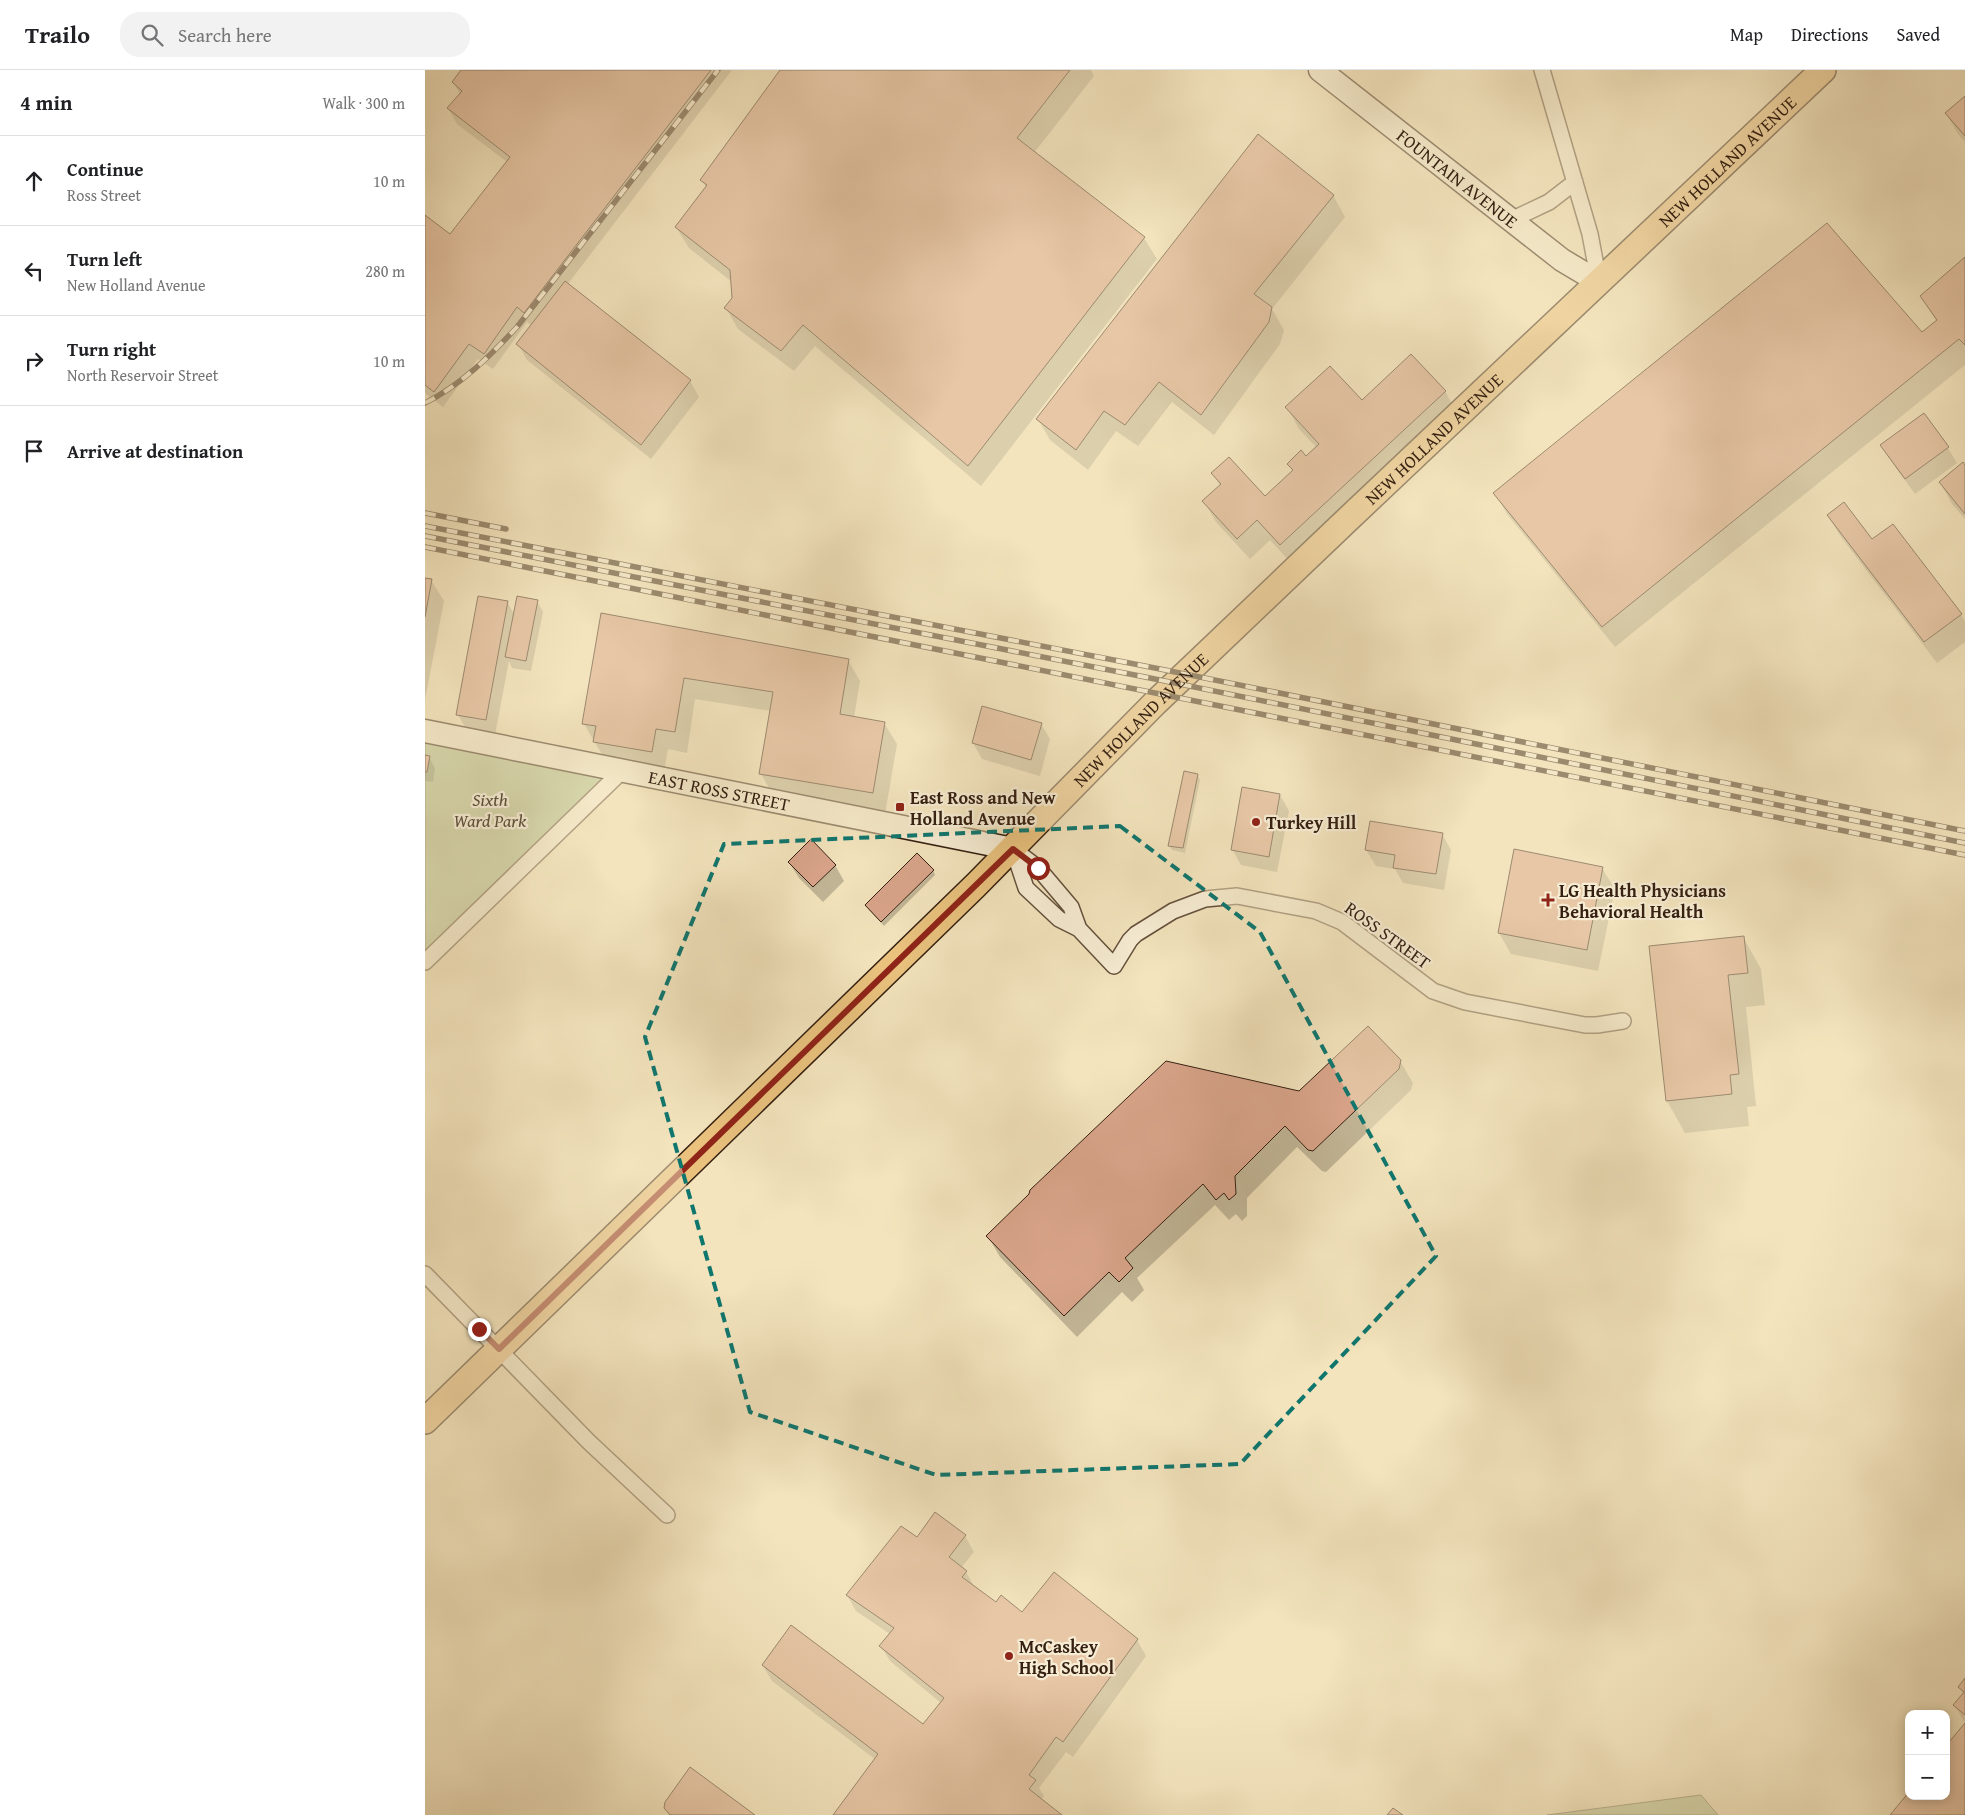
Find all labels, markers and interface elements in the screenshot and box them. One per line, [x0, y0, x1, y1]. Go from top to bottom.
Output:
search box [120, 12, 470, 57]
text: Trailo [25, 17, 90, 52]
icon: search [138, 21, 166, 49]
text: Search here [178, 21, 272, 49]
text: Map [1730, 21, 1763, 48]
text: Directions [1791, 21, 1868, 48]
text: Saved [1896, 21, 1940, 48]
text: 4 min [20, 87, 72, 118]
street label: NEW HOLLAND AVENUE [1652, 89, 1802, 233]
text: Walk · 300 m [322, 91, 405, 115]
street label: FOUNTAIN AVENUE [1391, 122, 1524, 234]
text: Continue [67, 155, 144, 183]
icon: ahead [20, 167, 48, 195]
text: 10 m [373, 169, 405, 193]
text: Ross Street [67, 183, 141, 207]
text: Turn left [67, 245, 142, 273]
icon: left [20, 257, 48, 285]
text: 280 m [365, 259, 405, 283]
text: New Holland Avenue [67, 273, 205, 297]
text: Turn right [67, 335, 156, 363]
icon: right [20, 347, 48, 375]
text: 10 m [373, 349, 405, 373]
text: North Reservoir Street [67, 363, 218, 387]
street label: NEW HOLLAND AVENUE [1358, 366, 1509, 511]
icon: arrive [20, 437, 48, 465]
text: Arrive at destination [67, 437, 243, 465]
street label: NEW HOLLAND AVENUE [1066, 646, 1214, 793]
street label: EAST ROSS STREET [646, 763, 792, 817]
place label: East Ross and New Holland Avenue [910, 784, 1056, 832]
park label: Sixth Ward Park [454, 786, 527, 834]
marker: East Ross and New Holland Avenue [894, 801, 906, 813]
place label: Turkey Hill [1266, 809, 1357, 836]
marker: Turkey Hill [1250, 816, 1262, 828]
route start [1027, 857, 1050, 880]
place label: LG Health Physicians Behavioral Health [1559, 877, 1726, 925]
marker: LG Health Physicians Behavioral Health [1541, 893, 1555, 907]
street label: ROSS STREET [1339, 895, 1437, 975]
route end [468, 1318, 491, 1341]
place label: McCaskey High School [1019, 1633, 1114, 1681]
marker: McCaskey High School [1003, 1650, 1015, 1662]
map controls [1905, 1710, 1950, 1800]
button: + [1905, 1710, 1950, 1755]
button: − [1905, 1755, 1950, 1800]

